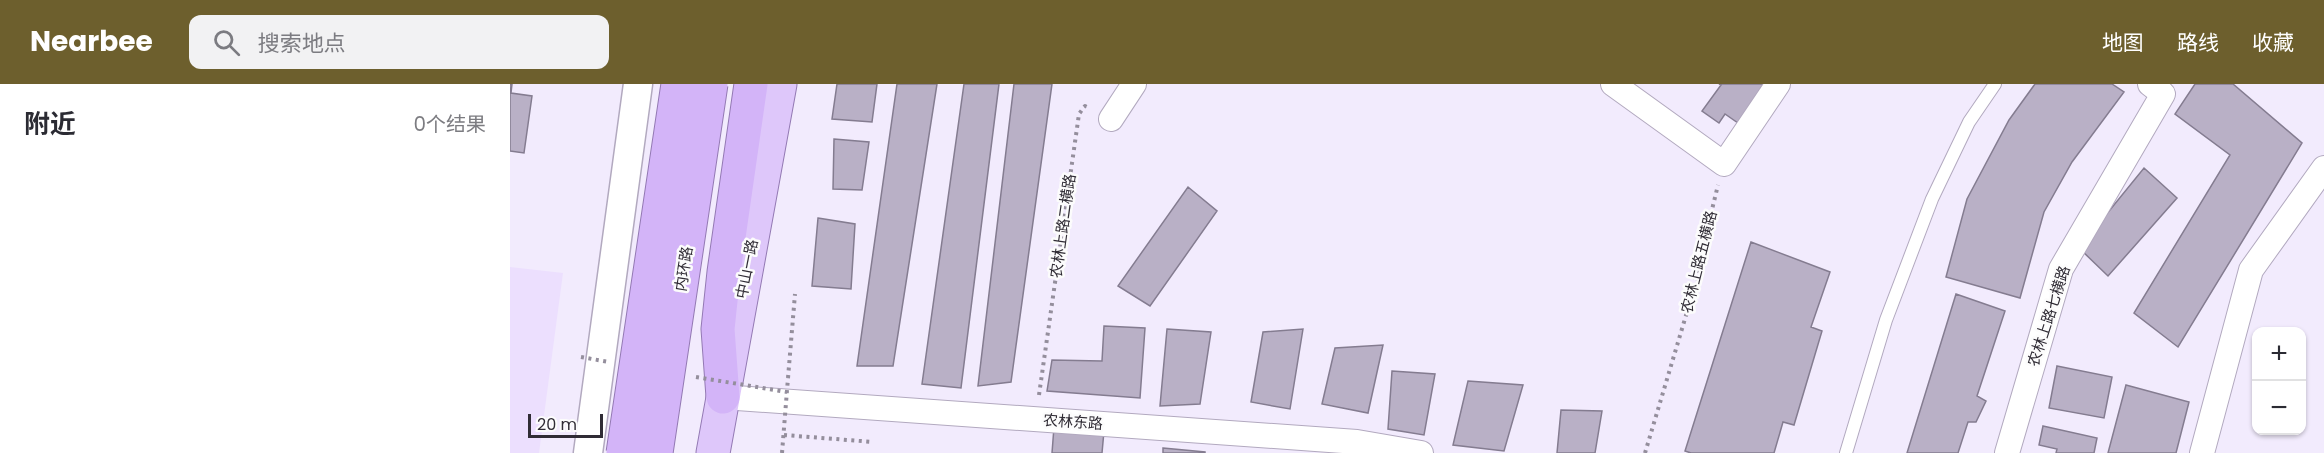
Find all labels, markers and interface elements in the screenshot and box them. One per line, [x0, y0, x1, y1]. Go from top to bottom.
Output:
search box [189, 15, 609, 69]
text: Nearbee [30, 22, 153, 61]
icon: search [210, 26, 243, 59]
text: 搜索地点 [258, 28, 346, 59]
text: 地图 [2102, 28, 2144, 57]
text: 路线 [2177, 28, 2219, 57]
text: 收藏 [2252, 28, 2294, 57]
text: 附近 [24, 106, 76, 142]
text: 0个结果 [413, 110, 486, 138]
street label: 农林上路二横路 [1045, 172, 1080, 279]
street label: 农林上路五横路 [1676, 208, 1721, 315]
street label: 中山一路 [730, 237, 763, 300]
street label: 内环路 [670, 245, 697, 293]
street label: 农林上路七横路 [2022, 263, 2075, 369]
map controls [2252, 327, 2306, 435]
button: + [2252, 327, 2306, 381]
button: − [2252, 381, 2306, 435]
street label: 农林东路 [1042, 409, 1104, 434]
scale bar [528, 411, 603, 438]
text: 20 m [537, 413, 577, 436]

